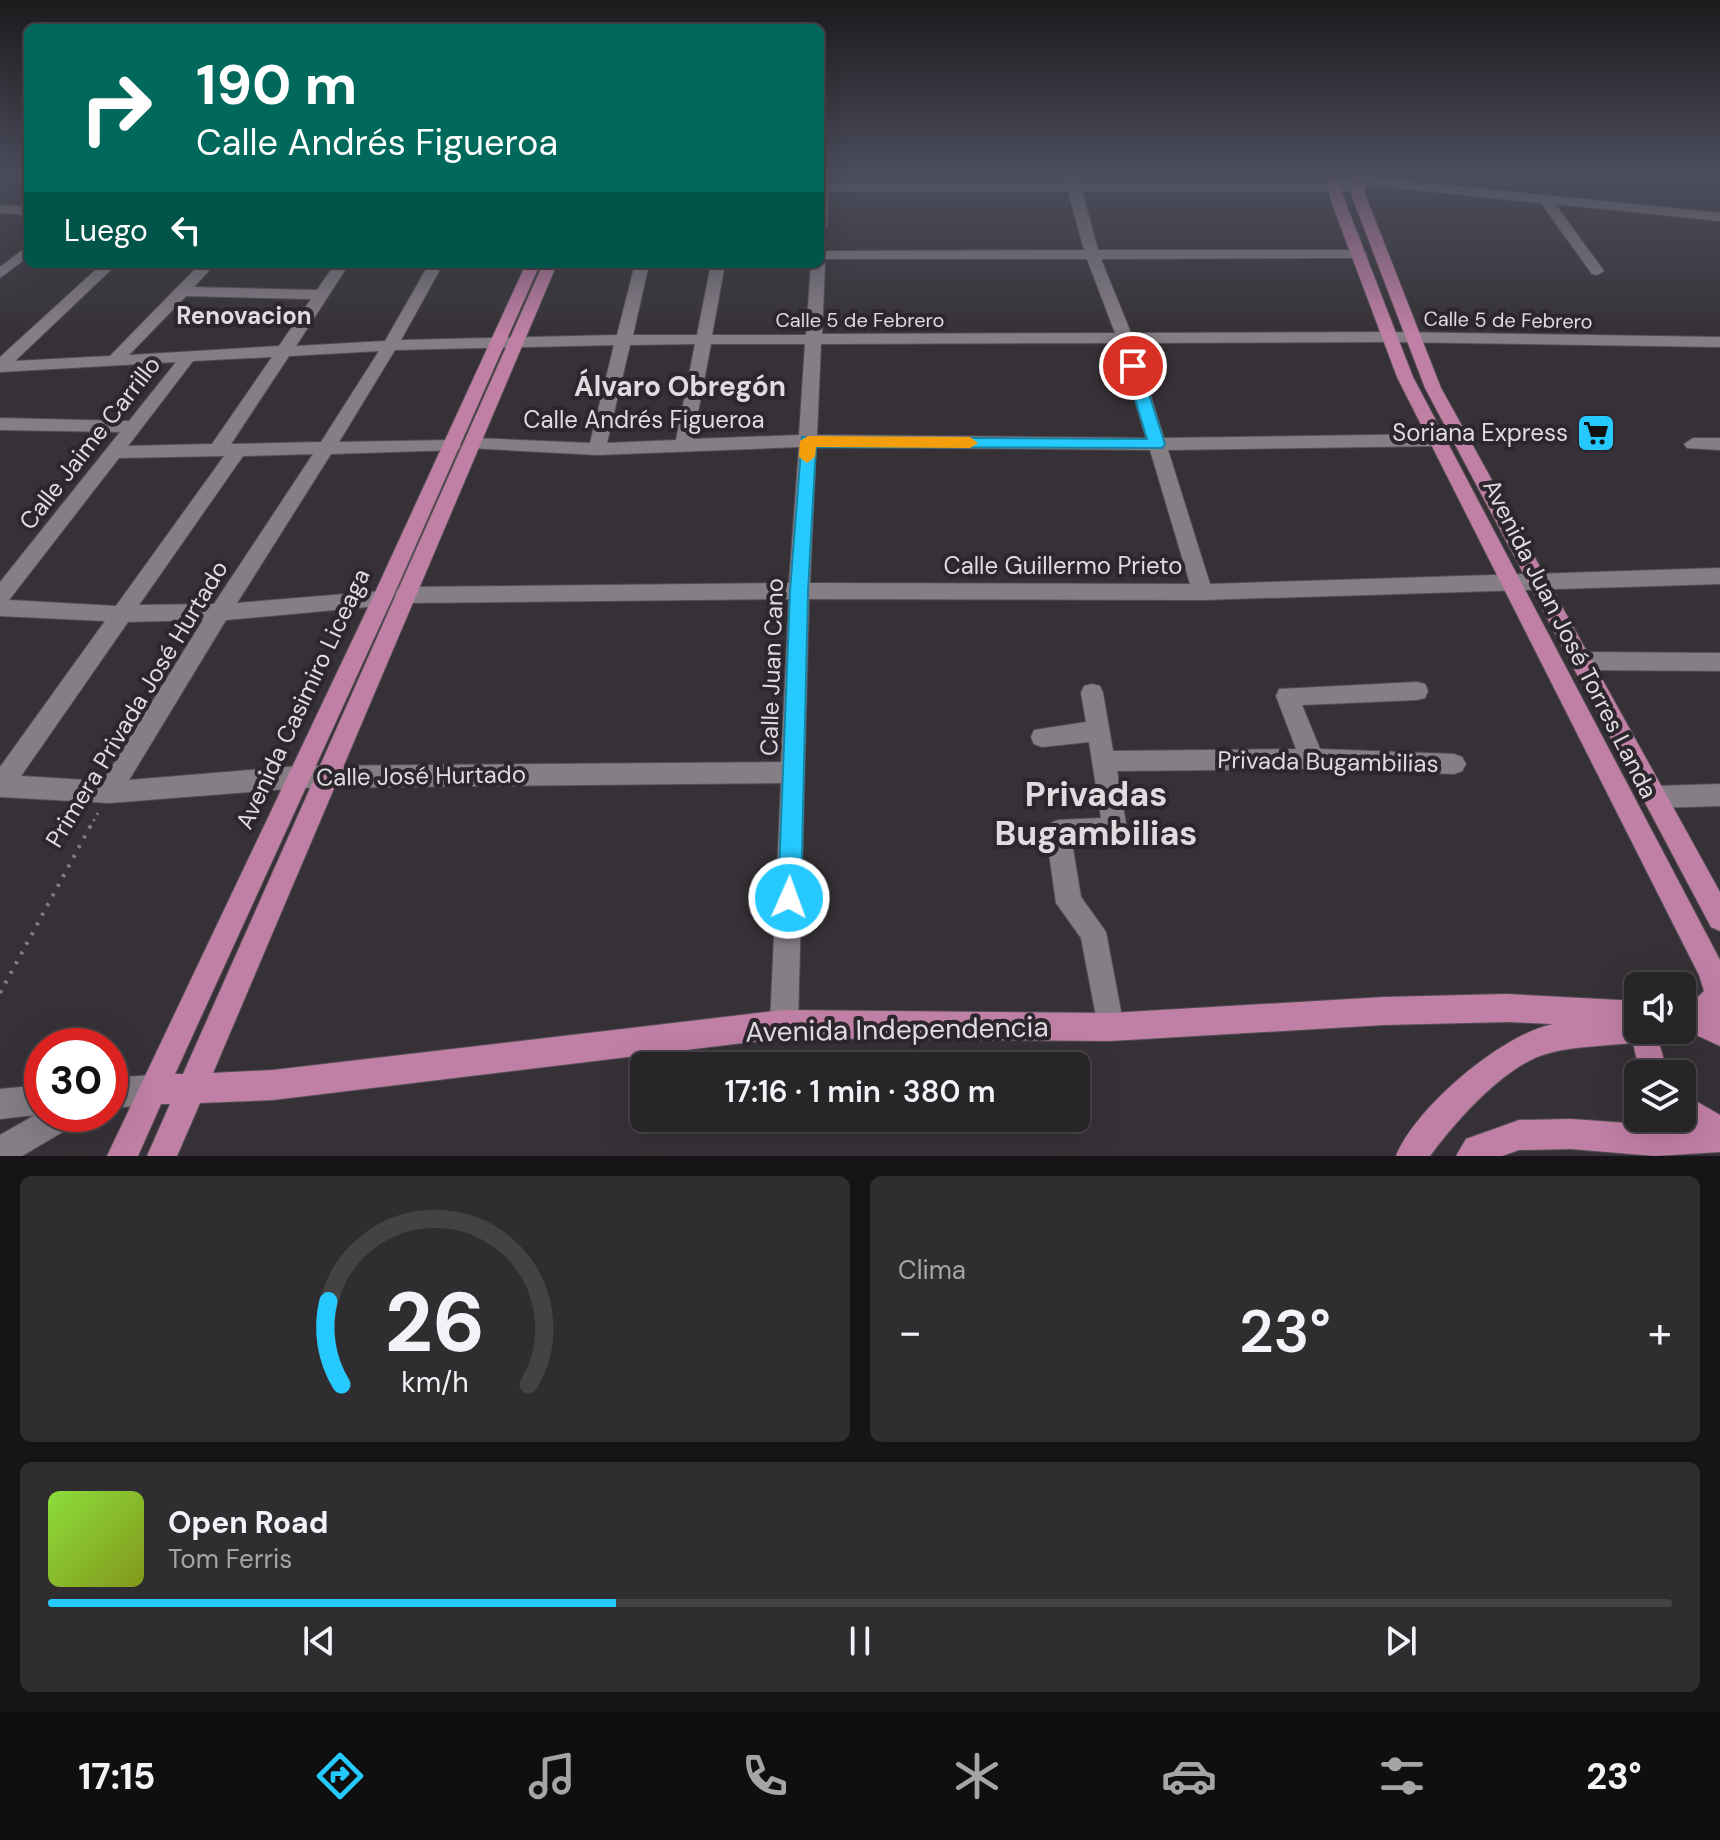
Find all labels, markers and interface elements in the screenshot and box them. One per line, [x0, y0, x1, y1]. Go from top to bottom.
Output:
text: 190 m [196, 48, 357, 121]
icon: right [64, 56, 168, 160]
text: Calle Andrés Figueroa [196, 119, 558, 166]
icon: left [164, 208, 208, 252]
text: Luego [64, 211, 148, 250]
district label: Renovacion [176, 300, 312, 331]
street label: Calle 5 de Febrero [1423, 306, 1593, 334]
street label: Calle 5 de Febrero [776, 307, 944, 333]
pin [1099, 332, 1167, 400]
icon: arrive [1111, 344, 1155, 388]
street label: Calle Jaime Carrillo [12, 350, 167, 536]
district label: Álvaro Obregón [574, 368, 786, 405]
street label: Calle Andrés Figueroa [523, 404, 765, 435]
supermarket icon: Soriana Express [1575, 412, 1617, 454]
place label: Soriana Express [1392, 417, 1568, 448]
street label: Avenida Juan José Torres Landa [1476, 474, 1665, 804]
street label: Calle Guillermo Prieto [944, 550, 1183, 581]
street label: Primera Privada José Hurtado [39, 555, 235, 853]
street label: Avenida Casimiro Liceaga [228, 564, 377, 834]
street label: Calle Juan Cano [753, 577, 790, 757]
street label: Privada Bugambilias [1217, 744, 1439, 779]
street label: Calle José Hurtado [316, 758, 526, 793]
district label: Privadas Bugambilias [995, 772, 1197, 856]
position arrow [747, 856, 831, 940]
map controls [1624, 972, 1696, 1132]
button: sound [1624, 972, 1696, 1044]
street label: Avenida Independencia [745, 1008, 1049, 1051]
speed limit sign: 30 [24, 1028, 128, 1132]
button: layers [1624, 1060, 1696, 1132]
text: 17:16 · 1 min · 380 m [725, 1072, 995, 1111]
text: Clima [898, 1253, 966, 1287]
text: 26 [385, 1268, 485, 1377]
text: 23° [1239, 1292, 1331, 1371]
text: − [898, 1303, 922, 1361]
text: + [1648, 1303, 1672, 1361]
text: km/h [401, 1364, 469, 1401]
text: Open Road [168, 1503, 328, 1542]
text: Tom Ferris [168, 1542, 292, 1576]
icon: previous [297, 1619, 341, 1663]
icon: pause [838, 1619, 882, 1663]
icon: next [1379, 1619, 1423, 1663]
icon: directions [312, 1748, 368, 1804]
icon: music [524, 1748, 580, 1804]
icon: phone [737, 1748, 793, 1804]
icon: climate [949, 1748, 1005, 1804]
icon: car [1161, 1748, 1217, 1804]
icon: filters [1374, 1748, 1430, 1804]
text: 17:15 [78, 1753, 155, 1800]
text: 23° [1586, 1753, 1642, 1800]

